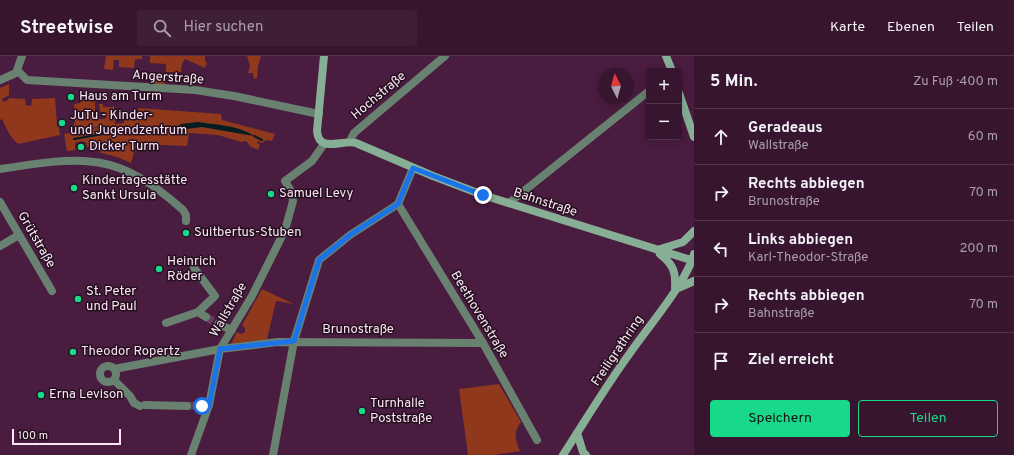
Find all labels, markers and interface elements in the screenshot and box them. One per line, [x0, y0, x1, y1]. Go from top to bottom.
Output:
search box [137, 10, 417, 46]
text: Streetwise [20, 16, 113, 40]
icon: search [151, 17, 173, 39]
text: Hier suchen [183, 18, 263, 37]
text: Karte [830, 19, 865, 36]
text: Ebenen [887, 19, 935, 36]
text: Teilen [957, 19, 994, 36]
street label: Angerstraße [132, 68, 204, 88]
street label: Hochstraße [348, 68, 410, 124]
north arrow [598, 68, 634, 104]
map controls [646, 68, 682, 140]
button: + [646, 68, 682, 104]
text: 5 Min. [710, 71, 758, 93]
text: Zu Fuß · 400 m [913, 74, 998, 90]
place label: Haus am Turm [79, 89, 162, 105]
marker: Haus am Turm [66, 92, 76, 102]
button: − [646, 104, 682, 140]
place label: JuTu - Kinder- und Jugendzentrum [70, 108, 187, 139]
marker: JuTu - Kinder- und Jugendzentrum [57, 118, 67, 128]
text: Geradeaus [748, 119, 823, 138]
icon: ahead [710, 126, 732, 148]
text: 60 m [968, 129, 998, 145]
text: Wallstraße [748, 138, 808, 154]
place label: Dicker Turm [89, 139, 159, 155]
marker: Dicker Turm [76, 142, 86, 152]
place label: Kindertagesstätte Sankt Ursula [82, 173, 187, 204]
text: Rechts abbiegen [748, 175, 865, 194]
icon: right [710, 182, 732, 204]
marker: Kindertagesstätte Sankt Ursula [69, 183, 79, 193]
street label: Bahnstraße [511, 185, 579, 221]
text: 70 m [969, 185, 998, 201]
place label: Samuel Levy [279, 186, 354, 202]
route end [474, 186, 492, 204]
marker: Samuel Levy [266, 189, 276, 199]
text: Brunostraße [748, 194, 820, 210]
street label: Grütstraße [13, 209, 59, 271]
place label: Suitbertus-Stuben [194, 225, 302, 241]
marker: Suitbertus-Stuben [181, 228, 191, 238]
text: Links abbiegen [748, 231, 853, 250]
icon: left [710, 238, 732, 260]
text: 200 m [959, 241, 998, 257]
text: Karl-Theodor-Straße [748, 250, 868, 266]
place label: Heinrich Röder [167, 254, 216, 285]
marker: Heinrich Röder [154, 264, 164, 274]
street label: Beethovenstraße [447, 268, 511, 362]
street label: Wallstraße [207, 280, 251, 340]
place label: St. Peter und Paul [86, 284, 137, 315]
text: Rechts abbiegen [748, 287, 865, 306]
marker: St. Peter und Paul [73, 294, 83, 304]
icon: right [710, 294, 732, 316]
text: 70 m [969, 297, 998, 313]
text: Bahnstraße [748, 306, 814, 322]
street label: Freiligrathring [588, 312, 648, 390]
street label: Brunostraße [322, 322, 394, 338]
place label: Theodor Ropertz [81, 344, 180, 360]
marker: Theodor Ropertz [68, 347, 78, 357]
icon: arrive [710, 350, 732, 372]
text: Ziel erreicht [748, 351, 834, 370]
place label: Erna Levison [49, 387, 123, 403]
marker: Erna Levison [36, 390, 46, 400]
place label: Turnhalle Poststraße [370, 396, 432, 427]
route start [193, 397, 211, 415]
button: Speichern [710, 400, 850, 437]
button: Teilen [858, 400, 998, 437]
marker: Turnhalle Poststraße [357, 406, 367, 416]
scale bar [12, 427, 121, 446]
text: 100 m [18, 429, 48, 443]

